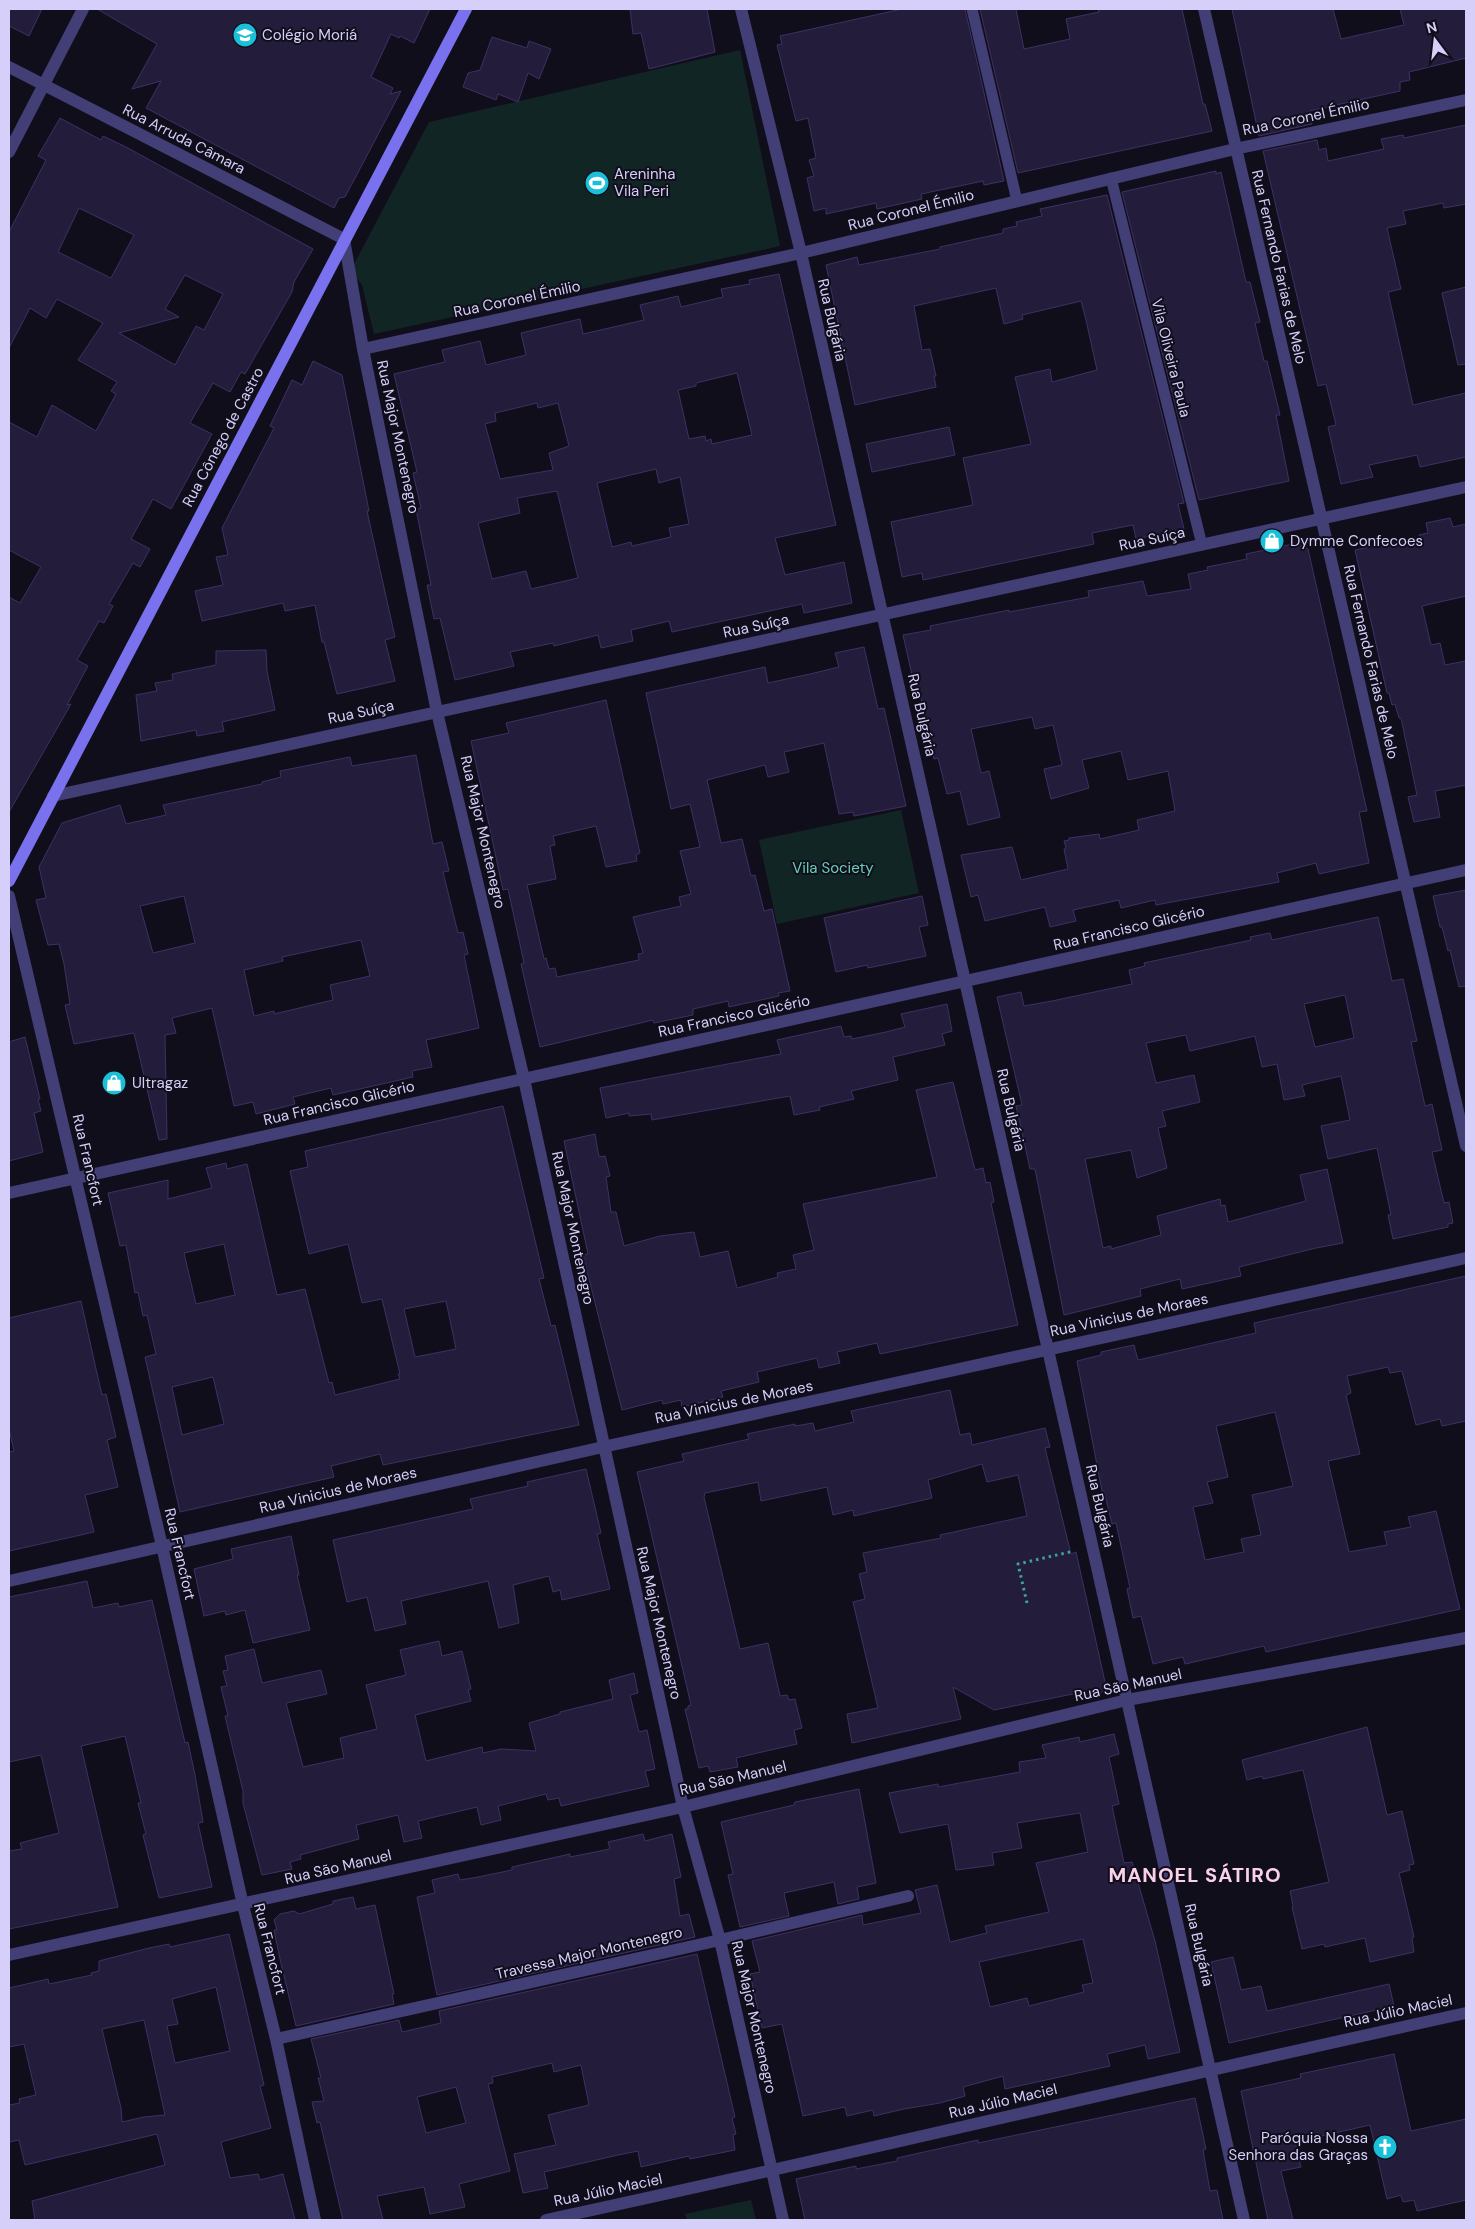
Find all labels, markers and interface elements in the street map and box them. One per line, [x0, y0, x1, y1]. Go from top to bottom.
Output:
north arrow [1410, 15, 1460, 65]
text: N [1424, 17, 1439, 37]
school or university icon: Colégio Moriá [232, 22, 258, 48]
place label: Colégio Moriá [262, 25, 357, 45]
street label: Rua Coronel Émilio [1241, 94, 1371, 140]
street label: Rua Arruda Câmara [119, 99, 249, 179]
place label: Areninha Vila Peri [614, 164, 675, 201]
street label: Rua Fernando Farias de Melo [1247, 168, 1311, 366]
sports icon: Areninha Vila Peri [584, 170, 610, 196]
street label: Rua Coronel Émilio [846, 185, 976, 235]
street label: Rua Coronel Émilio [452, 276, 582, 322]
street label: Rua Bulgária [813, 277, 851, 363]
street label: Vila Oliveira Paula [1147, 297, 1195, 419]
street label: Rua Major Montenegro [372, 358, 424, 516]
street label: Rua Cônego de Castro [178, 364, 268, 510]
street label: Rua Suíça [1117, 522, 1187, 556]
shop icon: Dymme Confecoes [1259, 528, 1285, 554]
place label: Dymme Confecoes [1290, 531, 1423, 551]
street label: Rua Fernando Farias de Melo [1339, 563, 1403, 761]
street label: Rua Suíça [721, 609, 791, 643]
street label: Rua Bulgária [903, 672, 941, 758]
street label: Rua Suíça [326, 695, 396, 729]
street label: Rua Major Montenegro [456, 754, 510, 911]
park label: Vila Society [792, 858, 874, 878]
street label: Rua Francisco Glicério [1051, 901, 1207, 955]
street label: Rua Francisco Glicério [656, 990, 812, 1042]
street label: Rua Bulgária [992, 1067, 1030, 1153]
shop icon: Ultragaz [101, 1070, 127, 1096]
place label: Ultragaz [132, 1073, 188, 1093]
street label: Rua Francisco Glicério [261, 1076, 417, 1130]
street label: Rua Francfort [68, 1112, 108, 1208]
street label: Rua Major Montenegro [547, 1149, 599, 1307]
street label: Rua Vinicius de Moraes [1048, 1288, 1210, 1342]
street label: Rua Vinicius de Moraes [653, 1375, 815, 1429]
street label: Rua Vinicius de Moraes [257, 1462, 419, 1518]
street label: Rua Bulgária [1081, 1463, 1119, 1549]
street label: Rua Francfort [160, 1506, 200, 1602]
street label: Rua Major Montenegro [632, 1545, 686, 1702]
street label: Rua São Manuel [1072, 1664, 1184, 1706]
street label: Rua São Manuel [678, 1756, 788, 1800]
street label: Rua São Manuel [283, 1845, 393, 1889]
district label: MANOEL SÁTIRO [1108, 1862, 1282, 1888]
street label: Rua Francfort [249, 1901, 291, 1997]
street label: Rua Bulgária [1180, 1902, 1218, 1988]
street label: Travessa Major Montenegro [494, 1922, 684, 1984]
street label: Rua Major Montenegro [727, 1939, 781, 2096]
street label: Rua Júlio Maciel [1342, 1990, 1454, 2032]
street label: Rua Júlio Maciel [947, 2079, 1059, 2123]
place label: Paróquia Nossa Senhora das Graças [1229, 2128, 1368, 2165]
church icon: Paróquia Nossa Senhora das Graças [1372, 2134, 1398, 2160]
street label: Rua Júlio Maciel [552, 2169, 664, 2211]

